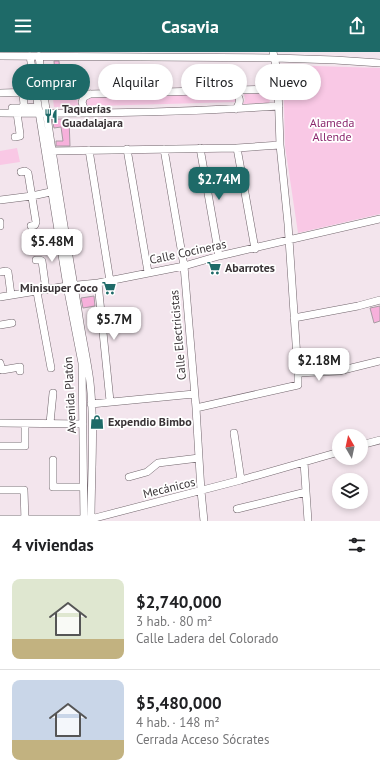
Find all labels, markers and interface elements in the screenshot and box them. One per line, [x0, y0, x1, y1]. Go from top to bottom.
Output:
icon: menu [12, 15, 34, 37]
text: Casavia [161, 15, 219, 38]
icon: share [346, 15, 368, 37]
chip: Comprar [12, 64, 90, 100]
chip: Alquilar [98, 64, 173, 100]
chip: Filtros [181, 64, 247, 100]
chip: Nuevo [255, 64, 321, 100]
place label: Taquerías Guadalajara [62, 101, 123, 130]
restaurant icon: Taquerías Guadalajara [43, 108, 59, 124]
park label: Alameda Allende [310, 115, 354, 144]
pin: $2.74M [186, 167, 252, 201]
text: $2.74M [197, 171, 241, 188]
pin: $5.48M [19, 229, 85, 263]
text: $5.48M [30, 233, 74, 250]
street label: Calle Cocineras [148, 236, 228, 267]
supermarket icon: Abarrotes [206, 260, 222, 276]
place label: Abarrotes [225, 260, 275, 275]
place label: Minisuper Coco [20, 280, 99, 295]
supermarket icon: Minisuper Coco [101, 280, 117, 296]
street label: Calle Electricistas [166, 289, 189, 381]
pin: $5.7M [86, 307, 142, 341]
text: $5.7M [96, 311, 132, 328]
pin: $2.18M [286, 348, 352, 382]
text: $2.18M [297, 352, 341, 369]
street label: Avenida Platón [60, 356, 79, 434]
shop icon: Expendio Bimbo [89, 414, 105, 430]
place label: Expendio Bimbo [108, 414, 192, 429]
north arrow [332, 429, 368, 465]
map controls [332, 429, 368, 509]
button: layers [332, 473, 368, 509]
street label: Mecánicos [141, 474, 197, 501]
text: 4 viviendas [12, 534, 94, 556]
icon: filters [346, 534, 368, 556]
text: $2,740,000 [136, 591, 222, 613]
icon: home [44, 595, 92, 643]
text: 3 hab. · 80 m² [136, 613, 212, 630]
text: Calle Ladera del Colorado [136, 630, 279, 647]
text: $5,480,000 [136, 692, 222, 714]
icon: home [44, 696, 92, 744]
text: 4 hab. · 148 m² [136, 714, 220, 731]
text: Cerrada Acceso Sócrates [136, 731, 269, 748]

